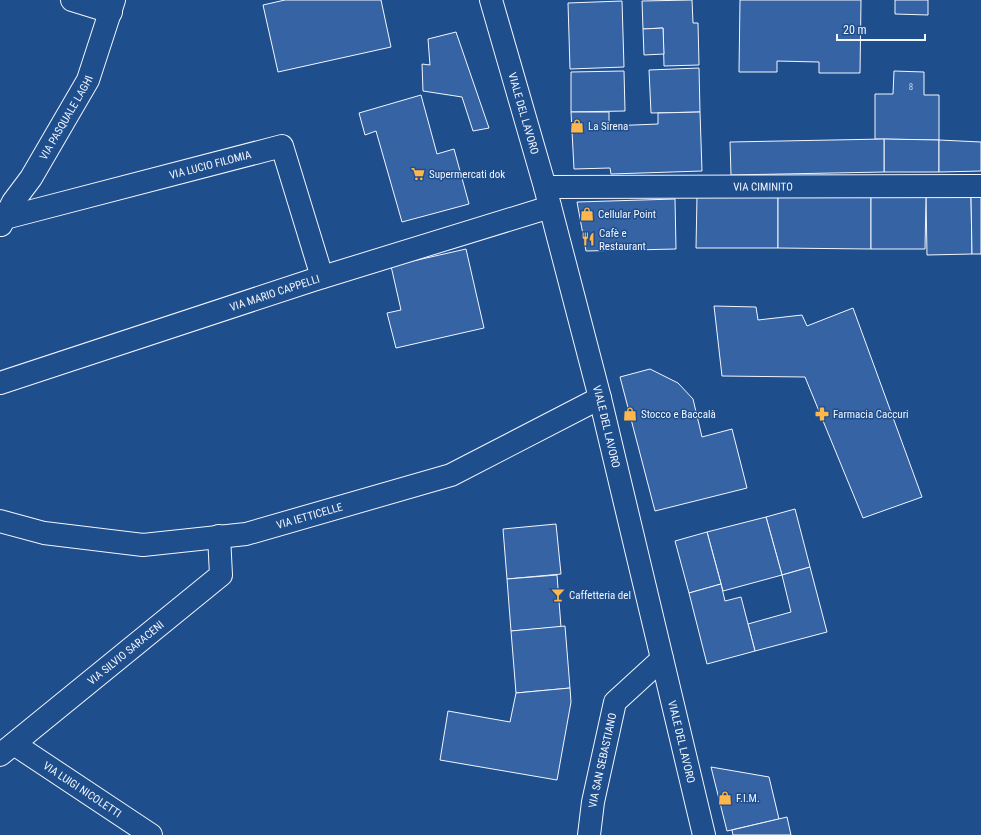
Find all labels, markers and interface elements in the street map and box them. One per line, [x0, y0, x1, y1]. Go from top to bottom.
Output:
scale bar [837, 16, 925, 42]
text: 20 m [843, 23, 867, 37]
street label: VIALE DEL LAVORO [505, 71, 541, 156]
street label: VIA PASQUALE LAGHI [37, 74, 96, 162]
house number: 8 [909, 82, 913, 92]
shop icon: La Sirena [569, 118, 585, 134]
place label: La Sirena [588, 120, 628, 133]
street label: VIA LUCIO FILOMIA [168, 148, 253, 182]
supermarket icon: Supermercati dok [410, 166, 426, 182]
place label: Supermercati dok [429, 168, 505, 181]
street label: VIA CIMINITO [733, 180, 793, 194]
shop icon: Cellular Point [579, 206, 595, 222]
place label: Cellular Point [598, 208, 656, 221]
place label: Cafè e Restaurant [599, 227, 646, 253]
restaurant icon: Cafè e Restaurant [580, 231, 596, 247]
street label: VIA MARIO CAPPELLI [228, 272, 321, 314]
street label: VIALE DEL LAVORO [590, 384, 622, 469]
shop icon: Stocco e Baccalà [622, 406, 638, 422]
pharmacy icon: Farmacia Caccuri [814, 406, 830, 422]
place label: Stocco e Baccalà [641, 408, 716, 421]
place label: Farmacia Caccuri [833, 408, 909, 421]
street label: VIA IETTICELLE [275, 500, 345, 532]
bar icon: Caffetteria del [550, 587, 566, 603]
place label: Caffetteria del [569, 589, 631, 602]
street label: VIA SILVIO SARACENI [85, 618, 167, 688]
street label: VIALE DEL LAVORO [665, 699, 697, 784]
street label: VIA SAN SEBASTIANO [586, 712, 619, 809]
street label: VIA LUIGI NICOLETTI [40, 759, 124, 820]
shop icon: F.I.M. [717, 790, 733, 806]
place label: F.I.M. [736, 792, 760, 805]

